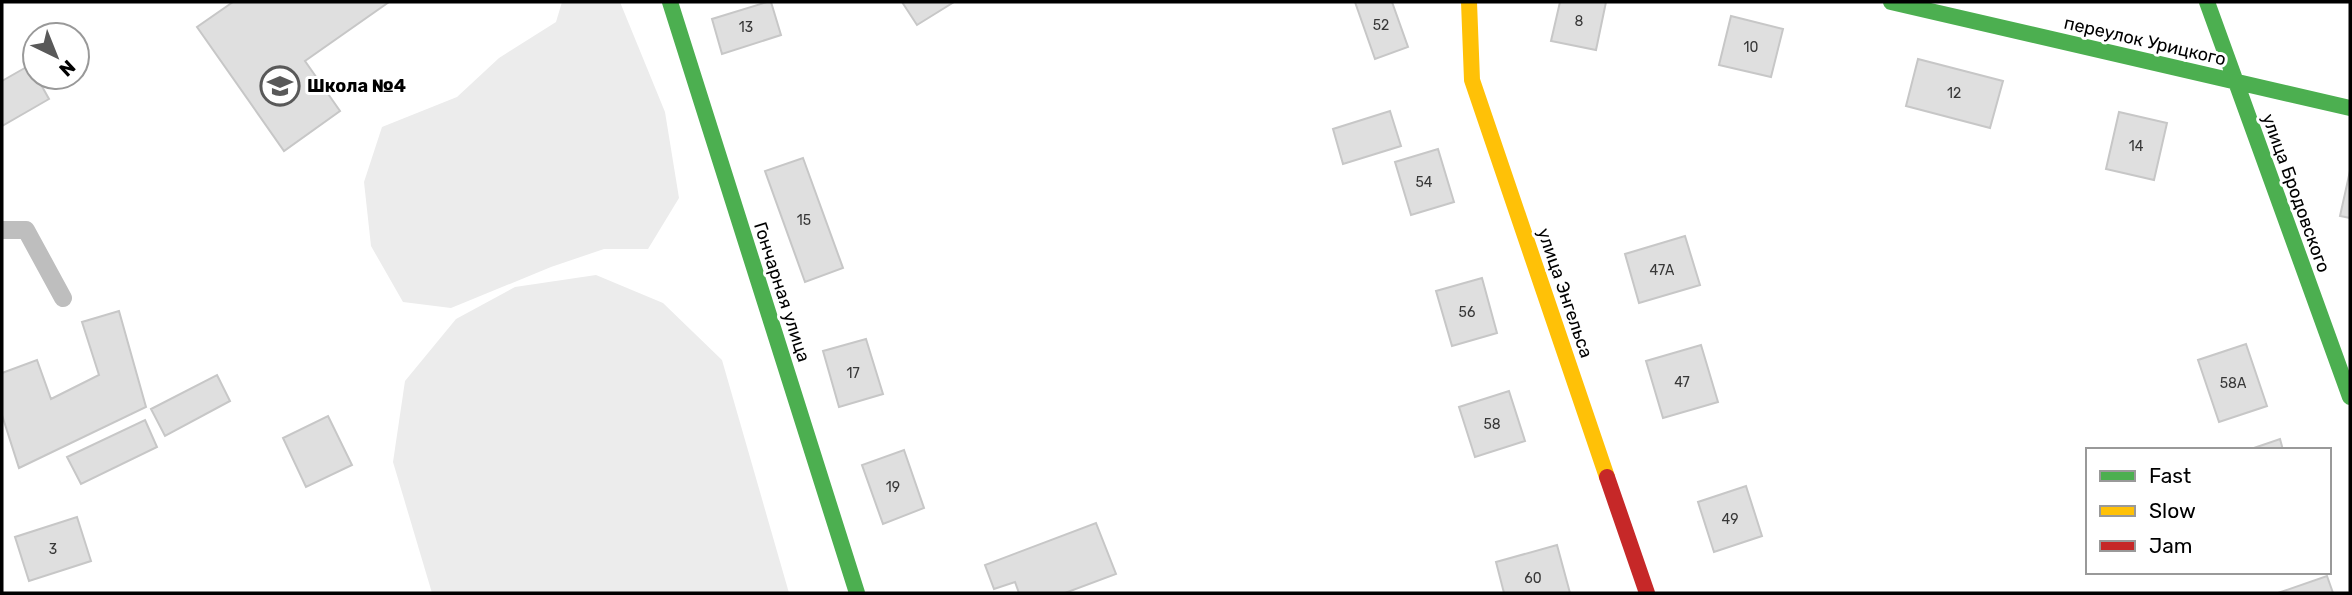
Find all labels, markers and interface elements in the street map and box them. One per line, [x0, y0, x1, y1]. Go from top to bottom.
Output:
street label: переулок Урицкого [2062, 12, 2228, 70]
house number: 8 [1575, 13, 1584, 30]
house number: 52 [1373, 17, 1389, 34]
house number: 13 [739, 19, 753, 36]
north arrow [21, 21, 91, 91]
house number: 10 [1744, 39, 1759, 56]
text: N [54, 55, 80, 81]
school or university icon: Школа №4 [259, 65, 301, 107]
place label: Школа №4 [307, 75, 406, 97]
house number: 12 [1947, 85, 1961, 102]
street label: улица Бродовского [2257, 111, 2335, 275]
house number: 14 [2129, 138, 2144, 155]
house number: 54 [1415, 174, 1433, 191]
house number: 15 [797, 212, 811, 229]
street label: Гончарная улица [749, 219, 815, 365]
street label: улица Энгельса [1533, 225, 1597, 361]
house number: 47А [1649, 262, 1675, 279]
house number: 56 [1459, 304, 1475, 321]
house number: 17 [846, 365, 860, 382]
house number: 47 [1674, 374, 1690, 391]
house number: 58А [2220, 375, 2247, 392]
house number: 58 [1483, 416, 1501, 433]
legend [2086, 448, 2331, 574]
text: Fast [2149, 463, 2191, 488]
house number: 19 [886, 479, 900, 496]
text: Slow [2149, 498, 2196, 523]
house number: 49 [1722, 511, 1738, 528]
text: Jam [2149, 533, 2193, 558]
house number: 3 [49, 541, 57, 558]
house number: 60 [1524, 570, 1542, 587]

